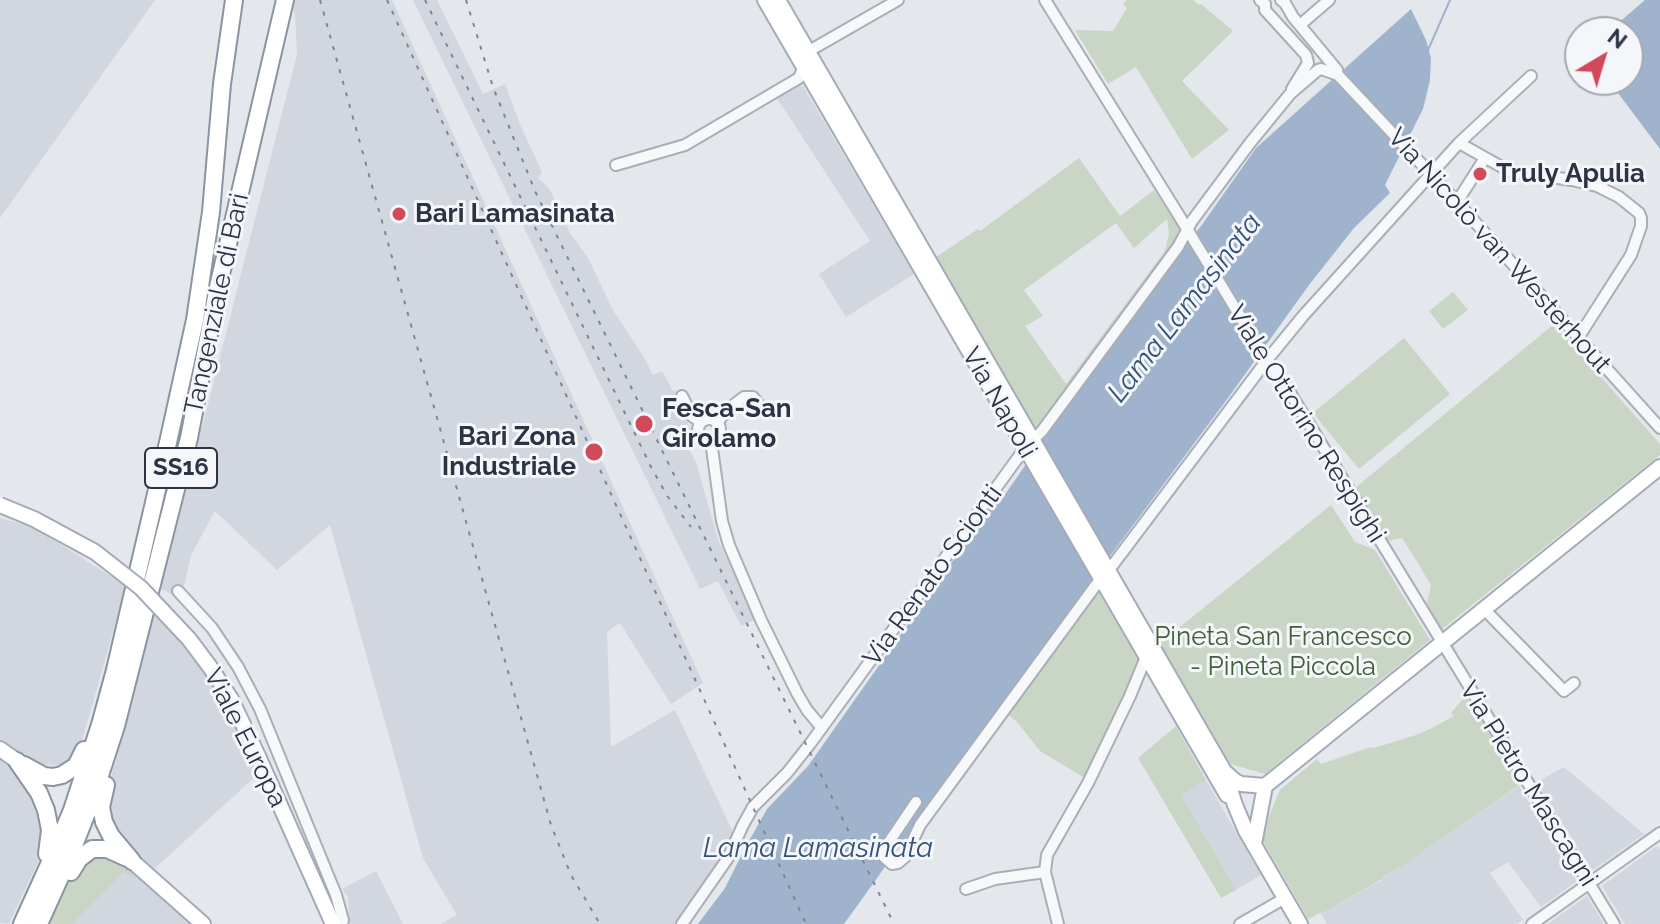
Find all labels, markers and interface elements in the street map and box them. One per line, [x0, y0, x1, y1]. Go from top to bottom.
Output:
north arrow [1564, 16, 1644, 96]
text: N [1603, 23, 1632, 54]
street label: Via Nicolò van Westerhout [1381, 122, 1617, 380]
place label: Truly Apulia [1496, 158, 1645, 190]
marker: Truly Apulia [1471, 165, 1489, 183]
street label: Tangenziale di Bari [178, 191, 256, 417]
place label: Bari Lamasinata [415, 198, 615, 230]
marker: Bari Lamasinata [390, 205, 408, 223]
water label: Lama Lamasinata [1101, 207, 1269, 409]
street label: Viale Ottorino Respighi [1220, 300, 1392, 548]
street label: Via Napoli [955, 342, 1043, 464]
place label: Fesca-San Girolamo [662, 393, 792, 454]
marker: Fesca-San Girolamo [633, 413, 655, 435]
place label: Bari Zona Industriale [442, 421, 576, 482]
marker: Bari Zona Industriale [583, 441, 605, 463]
road number: SS16 [145, 448, 217, 488]
street label: Via Renato Scionti [857, 479, 1009, 673]
park label: Pineta San Francesco - Pineta Piccola [1154, 621, 1412, 682]
street label: Viale Europa [197, 663, 293, 813]
street label: Via Pietro Mascagni [1452, 676, 1604, 892]
water label: Lama Lamasinata [703, 832, 933, 866]

